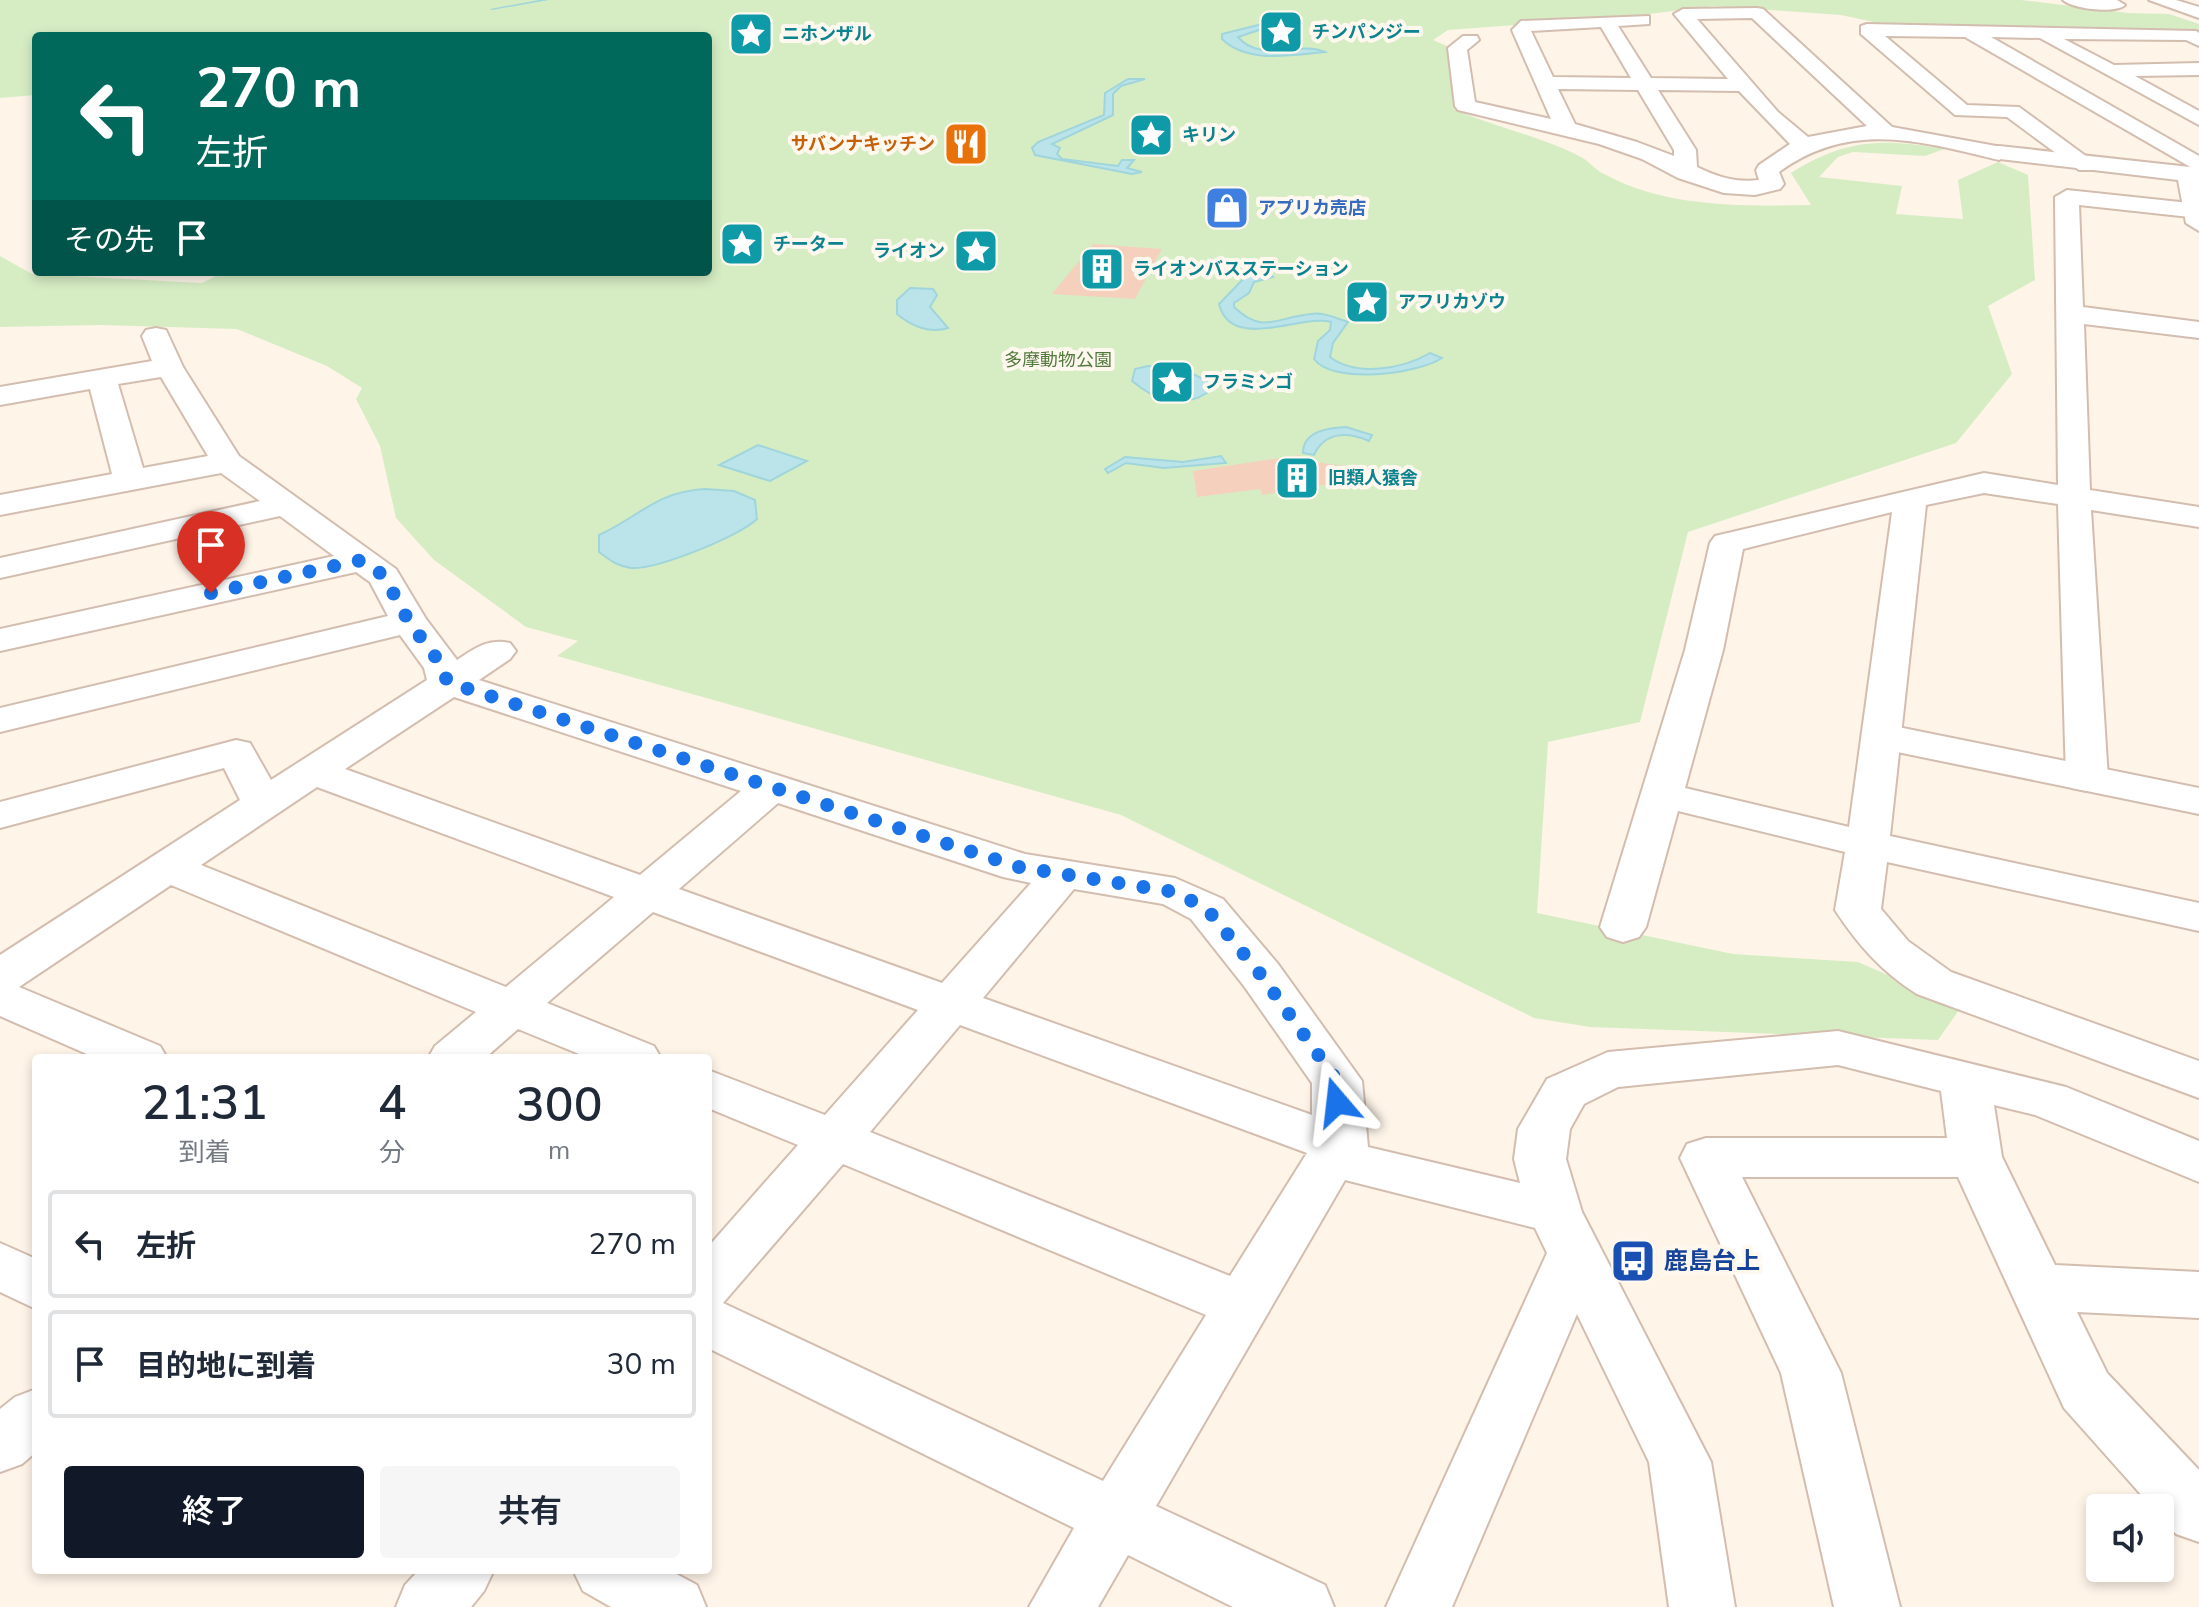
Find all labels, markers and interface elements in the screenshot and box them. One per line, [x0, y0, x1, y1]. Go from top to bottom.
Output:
place icon: チンパンジー [1257, 8, 1305, 56]
place icon: ニホンザル [727, 10, 775, 58]
place label: チンパンジー [1312, 20, 1421, 44]
place label: ニホンザル [782, 22, 872, 46]
text: 270 m [196, 50, 361, 127]
icon: left [64, 64, 168, 168]
place icon: キリン [1127, 111, 1175, 159]
restaurant icon: サバンナキッチン [942, 120, 990, 168]
place label: キリン [1182, 123, 1236, 147]
text: 左折 [196, 129, 268, 178]
place label: サバンナキッチン [791, 132, 935, 156]
shop icon: アプリカ売店 [1203, 184, 1251, 232]
place label: アプリカ売店 [1258, 196, 1366, 220]
icon: arrive [170, 216, 214, 260]
text: その先 [64, 220, 154, 261]
place icon: チーター [718, 220, 766, 268]
place icon: ライオン [952, 227, 1000, 275]
place label: チーター [773, 232, 845, 256]
place label: ライオン [873, 239, 945, 263]
building icon: ライオンバスステーション [1078, 245, 1126, 293]
place label: ライオンバスステーション [1133, 257, 1349, 281]
place icon: アフリカゾウ [1343, 278, 1391, 326]
place label: アフリカゾウ [1398, 290, 1506, 314]
park label: 多摩動物公園 [1004, 348, 1112, 372]
place icon: フラミンゴ [1148, 358, 1196, 406]
place label: フラミンゴ [1203, 370, 1293, 394]
building icon: 旧類人猿舎 [1273, 454, 1321, 502]
place label: 旧類人猿舎 [1328, 466, 1418, 490]
pin [177, 511, 245, 593]
icon: arrive [189, 523, 233, 567]
position arrow [1295, 1060, 1379, 1144]
text: 21:31 [142, 1070, 268, 1136]
text: 4 [378, 1070, 406, 1136]
text: 300 [516, 1072, 602, 1138]
text: m [548, 1133, 570, 1168]
text: 到着 [179, 1135, 231, 1170]
text: 分 [379, 1135, 405, 1170]
icon: left [68, 1222, 112, 1266]
text: 270 m [589, 1224, 676, 1265]
text: 左折 [136, 1226, 196, 1267]
bus stop icon: 鹿島台上 [1609, 1237, 1657, 1285]
place label: 鹿島台上 [1664, 1245, 1760, 1277]
icon: arrive [68, 1342, 112, 1386]
text: 30 m [607, 1344, 676, 1385]
text: 目的地に到着 [136, 1346, 316, 1387]
button: 終了 [64, 1466, 364, 1558]
button: 共有 [380, 1466, 680, 1558]
map controls [2086, 1494, 2174, 1582]
button: sound [2086, 1494, 2174, 1582]

